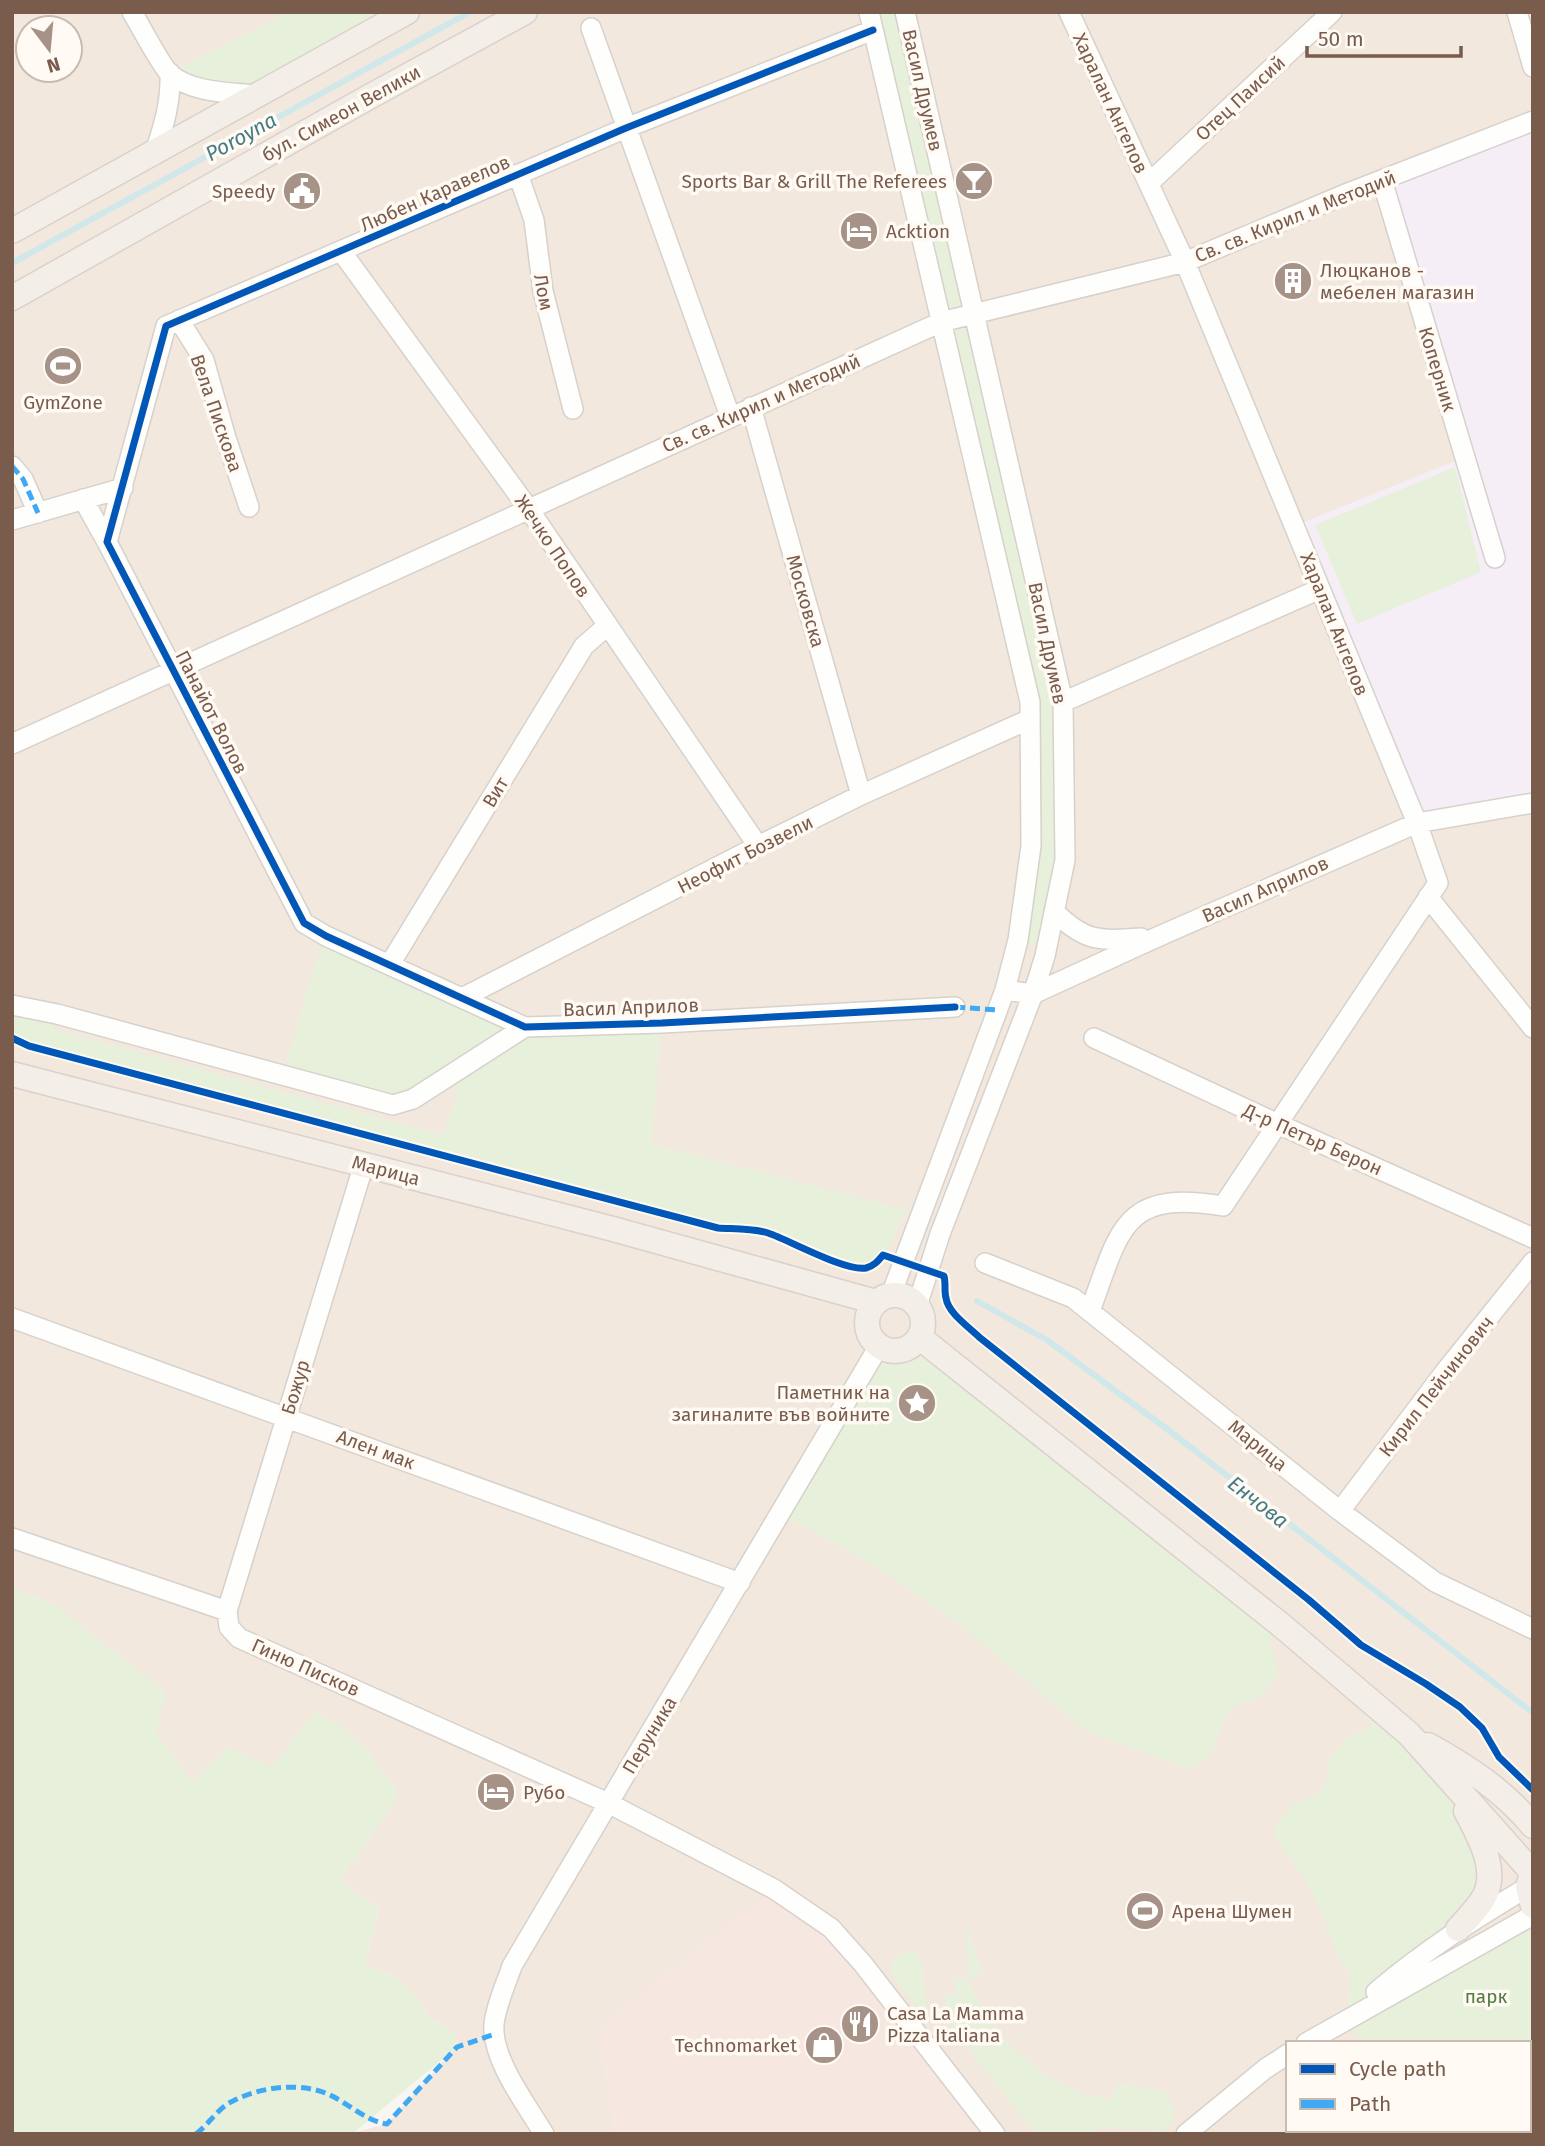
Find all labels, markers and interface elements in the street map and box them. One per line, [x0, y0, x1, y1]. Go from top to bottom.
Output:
north arrow [14, 14, 84, 84]
scale bar [1307, 14, 1461, 58]
text: 50 m [1318, 26, 1364, 52]
street label: Васил Друмев [897, 27, 948, 153]
street label: Харалан Ангелов [1068, 29, 1153, 177]
street label: Отец Паисий [1191, 51, 1290, 146]
text: N [44, 52, 63, 78]
street label: бул. Симеон Велики [258, 60, 425, 167]
water label: Poroyna [201, 107, 281, 167]
street label: Любен Каравелов [357, 150, 514, 237]
bar icon: Sports Bar & Grill The Referees [953, 160, 995, 202]
street label: Св. св. Кирил и Методий [1191, 166, 1399, 267]
public building icon: Speedy [281, 170, 323, 212]
place label: Sports Bar & Grill The Referees [681, 170, 947, 193]
place label: Speedy [212, 180, 276, 203]
hotel icon: Acktion [838, 210, 880, 252]
place label: Acktion [886, 220, 950, 243]
place label: Люцканов - мебелен магазин [1320, 259, 1475, 304]
building icon: Люцканов - мебелен магазин [1272, 260, 1314, 302]
street label: Лом [529, 272, 558, 312]
street label: Коперник [1414, 324, 1461, 414]
sports icon: GymZone [42, 345, 84, 387]
street label: Св. св. Кирил и Методий [658, 349, 864, 458]
street label: Вела Пискова [186, 351, 247, 475]
place label: GymZone [23, 391, 103, 414]
street label: Жечко Попов [510, 491, 595, 602]
street label: Харалан Ангелов [1295, 549, 1374, 699]
street label: Московска [781, 552, 830, 650]
street label: Васил Друмев [1023, 580, 1072, 706]
street label: Панайот Волов [171, 647, 253, 778]
street label: Вит [477, 772, 514, 812]
street label: Неофит Бозвели [674, 810, 817, 899]
street label: Васил Априлов [1198, 851, 1332, 928]
street label: Васил Априлов [563, 994, 699, 1021]
street label: Д-р Петър Берон [1239, 1098, 1386, 1180]
street label: Марица [349, 1150, 422, 1191]
street label: Кирил Пейчинович [1374, 1311, 1499, 1461]
street label: Божур [276, 1357, 315, 1417]
place label: Паметник на загиналите във войните [672, 1381, 890, 1426]
place icon: Паметник на загиналите във войните [896, 1382, 938, 1424]
street label: Марица [1224, 1415, 1292, 1476]
street label: Ален мак [334, 1425, 418, 1474]
water label: Енчова [1222, 1470, 1294, 1534]
street label: Гиню Писков [248, 1633, 363, 1701]
street label: Перуника [617, 1692, 682, 1778]
hotel icon: Рубо [475, 1771, 517, 1813]
place label: Рубо [523, 1781, 565, 1804]
sports icon: Арена Шумен [1124, 1890, 1166, 1932]
place label: Арена Шумен [1172, 1900, 1292, 1923]
park label: парк [1465, 1985, 1507, 2008]
place label: Casa La Mamma Pizza Italiana [887, 2002, 1024, 2047]
restaurant icon: Casa La Mamma Pizza Italiana [839, 2003, 881, 2045]
shop icon: Technomarket [803, 2024, 845, 2066]
place label: Technomarket [675, 2034, 797, 2057]
legend [1286, 2041, 1531, 2132]
text: Cycle path [1349, 2056, 1447, 2082]
text: Path [1349, 2091, 1391, 2117]

